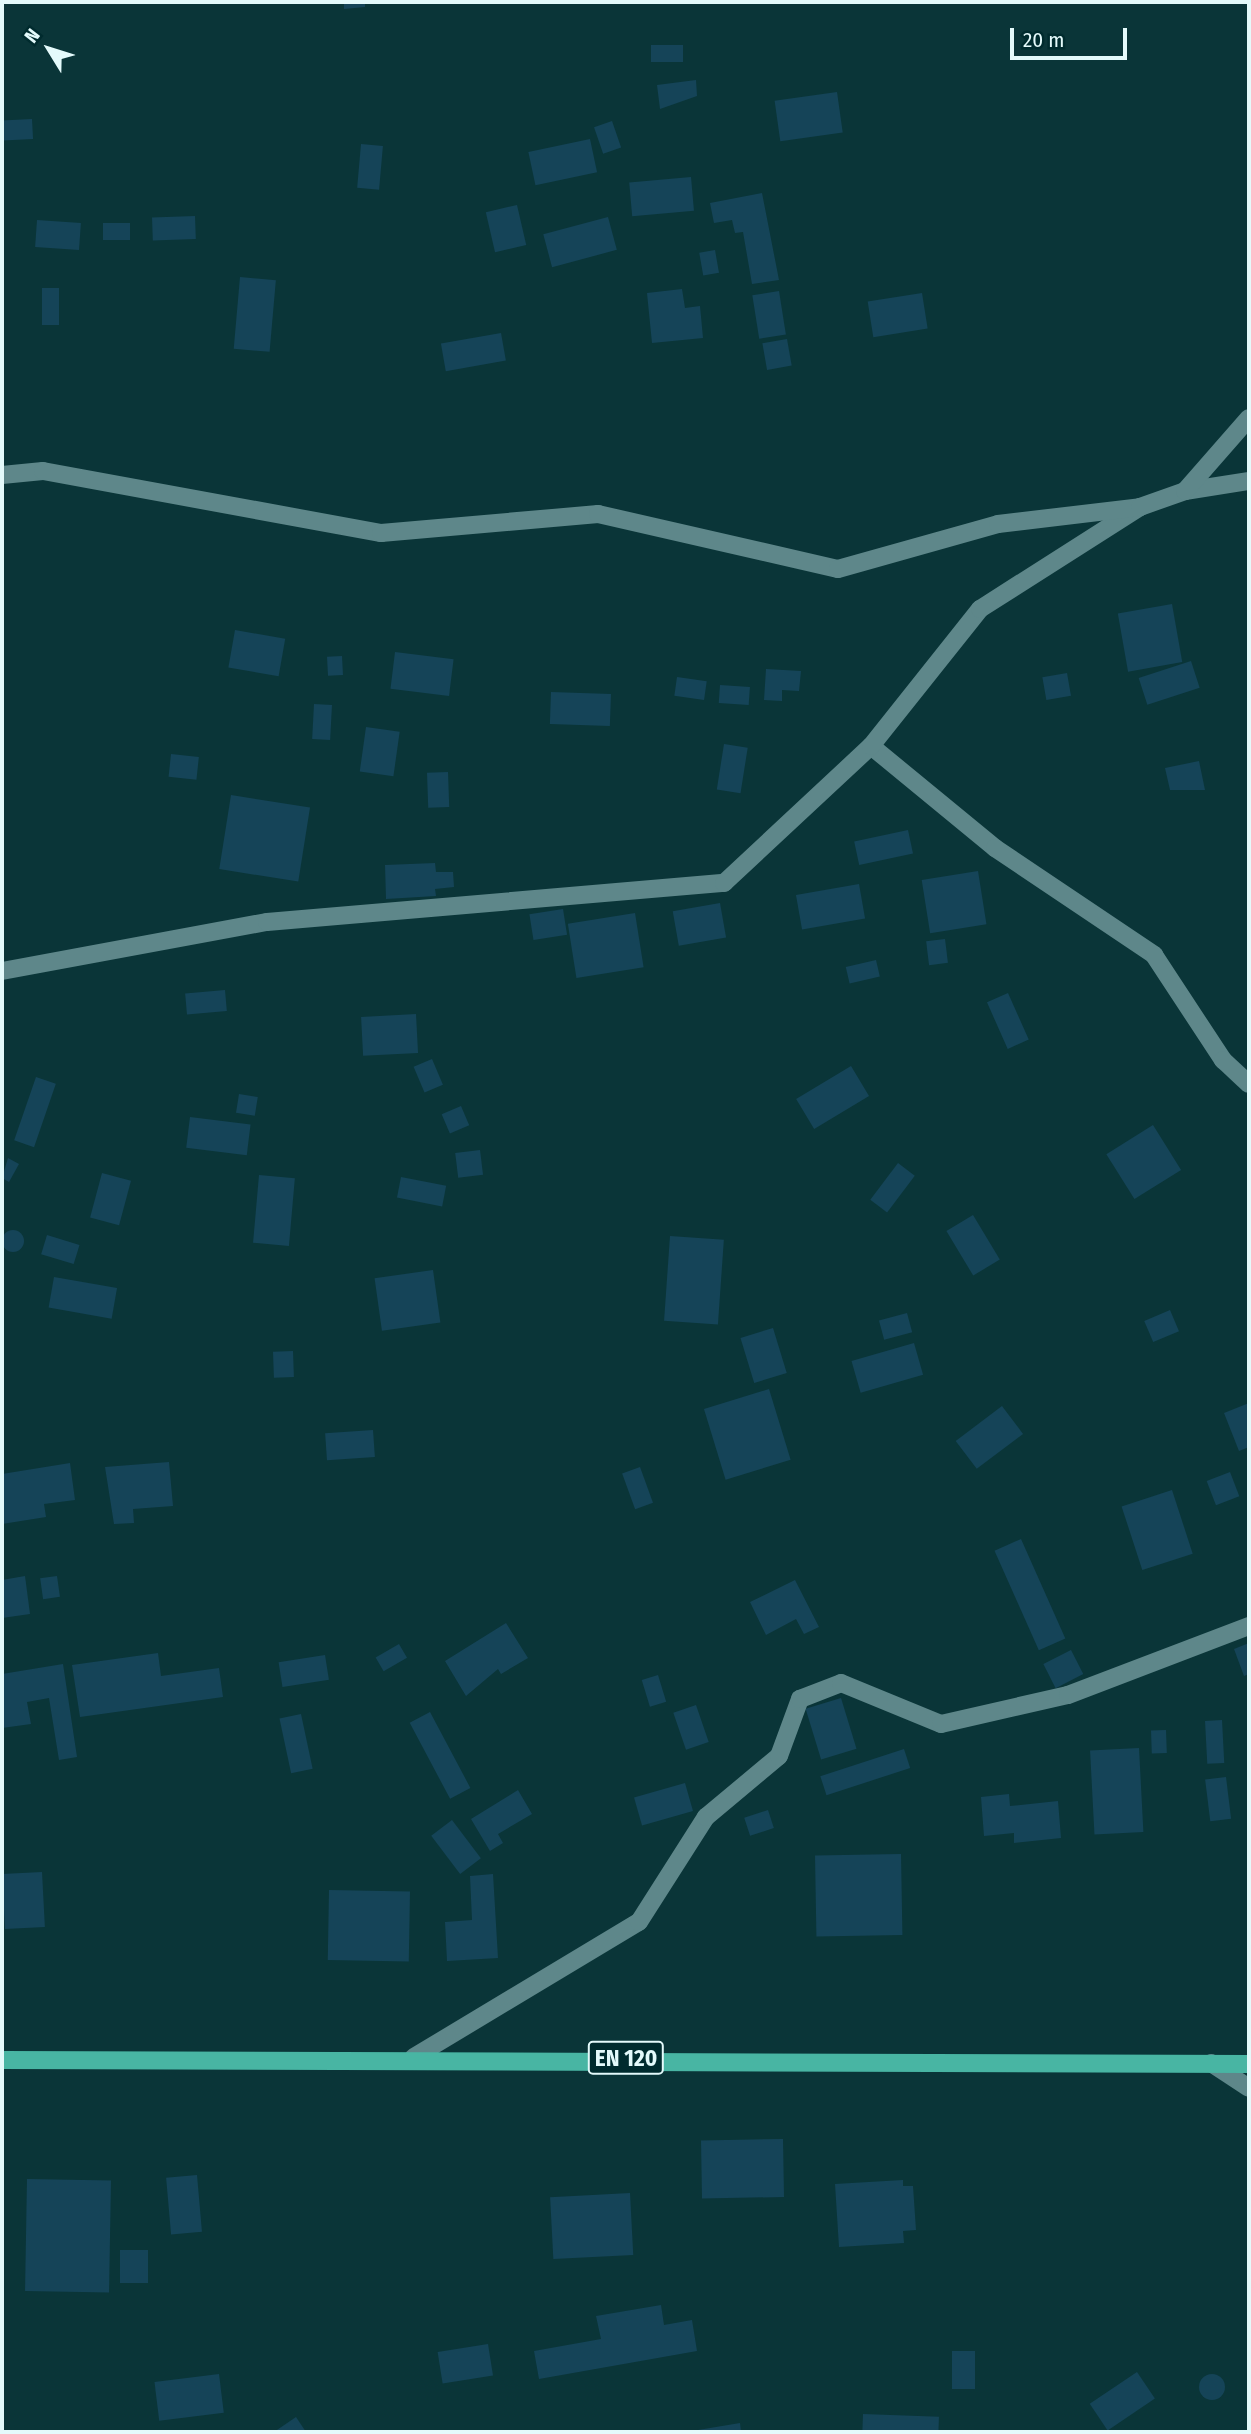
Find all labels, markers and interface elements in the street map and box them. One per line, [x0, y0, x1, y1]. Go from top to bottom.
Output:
north arrow [14, 14, 84, 84]
scale bar [1013, 14, 1130, 58]
text: N [19, 24, 45, 47]
text: 20 m [1023, 27, 1064, 53]
road number: EN 120 [588, 2038, 664, 2078]

